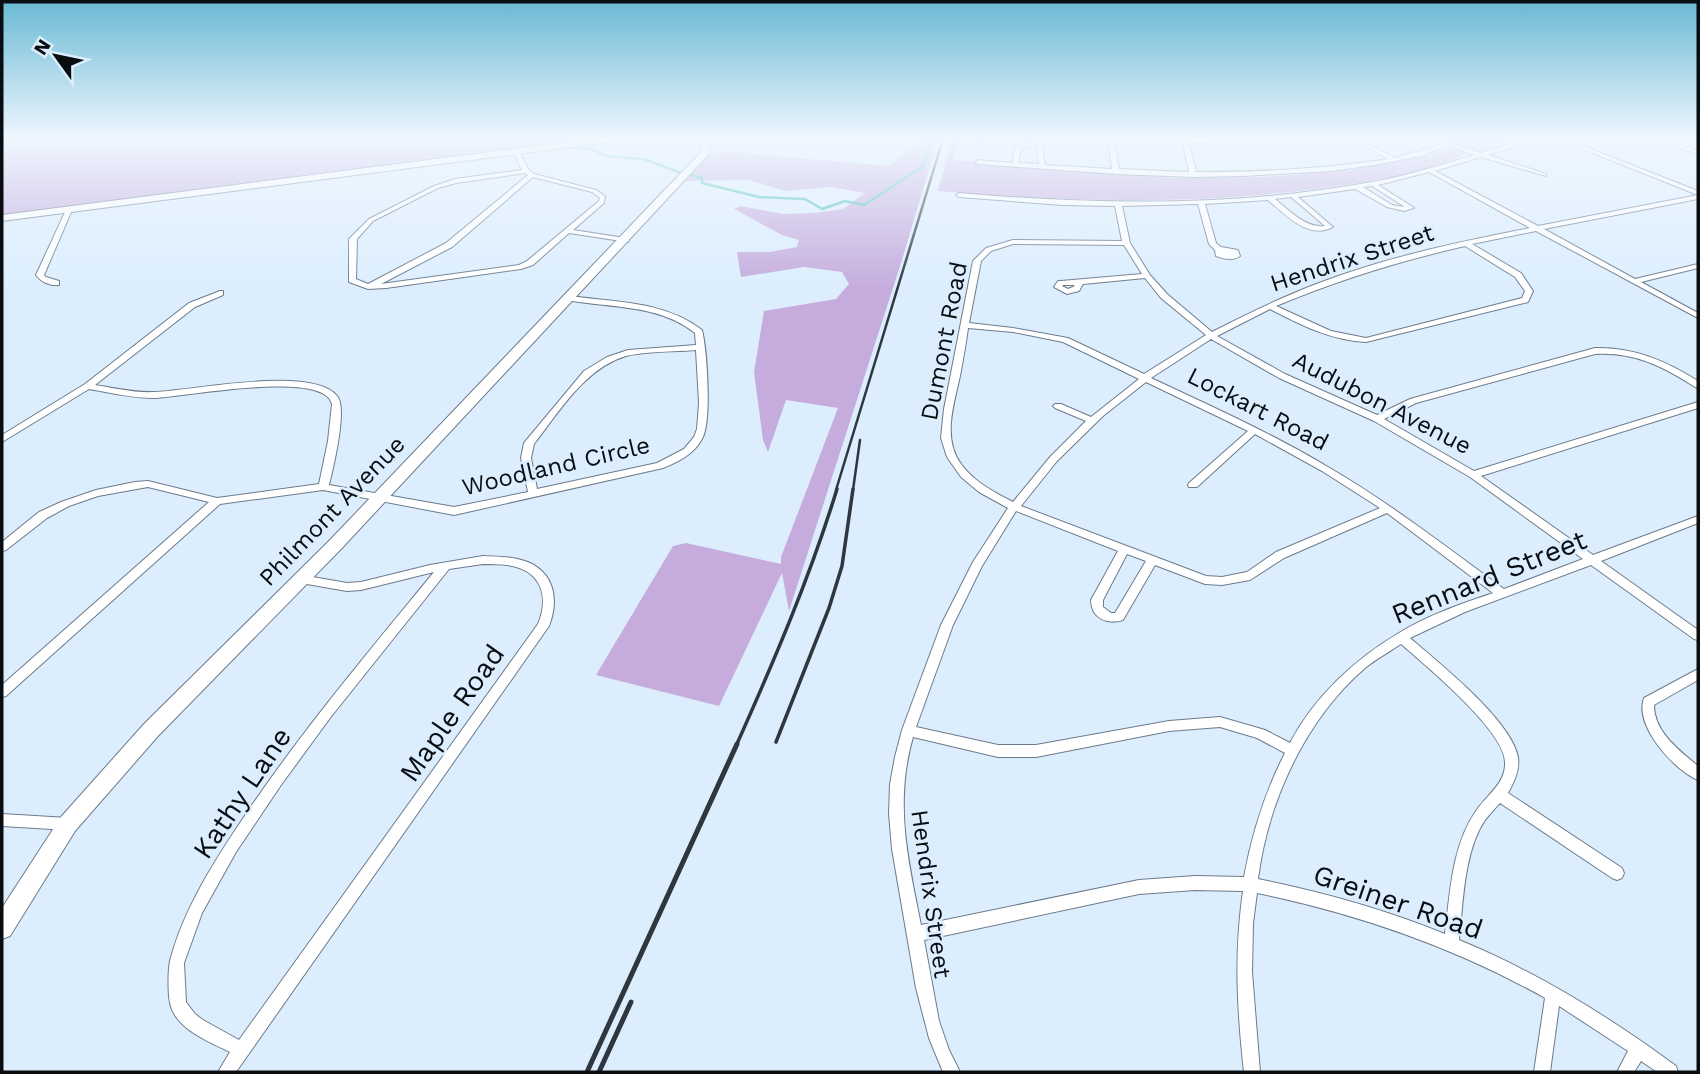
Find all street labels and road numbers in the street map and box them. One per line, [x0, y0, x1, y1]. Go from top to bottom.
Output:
street label: Hendrix Street [1267, 218, 1437, 298]
street label: Dumont Road [915, 259, 973, 423]
street label: Audubon Avenue [1288, 346, 1476, 460]
street label: Lockart Road [1183, 361, 1333, 457]
street label: Philmont Avenue [253, 430, 411, 592]
street label: Woodland Circle [459, 431, 653, 501]
street label: Rennard Street [1387, 523, 1591, 631]
street label: Maple Road [393, 638, 511, 788]
street label: Kathy Lane [186, 721, 298, 865]
street label: Hendrix Street [905, 808, 957, 980]
street label: Greiner Road [1309, 858, 1487, 946]

